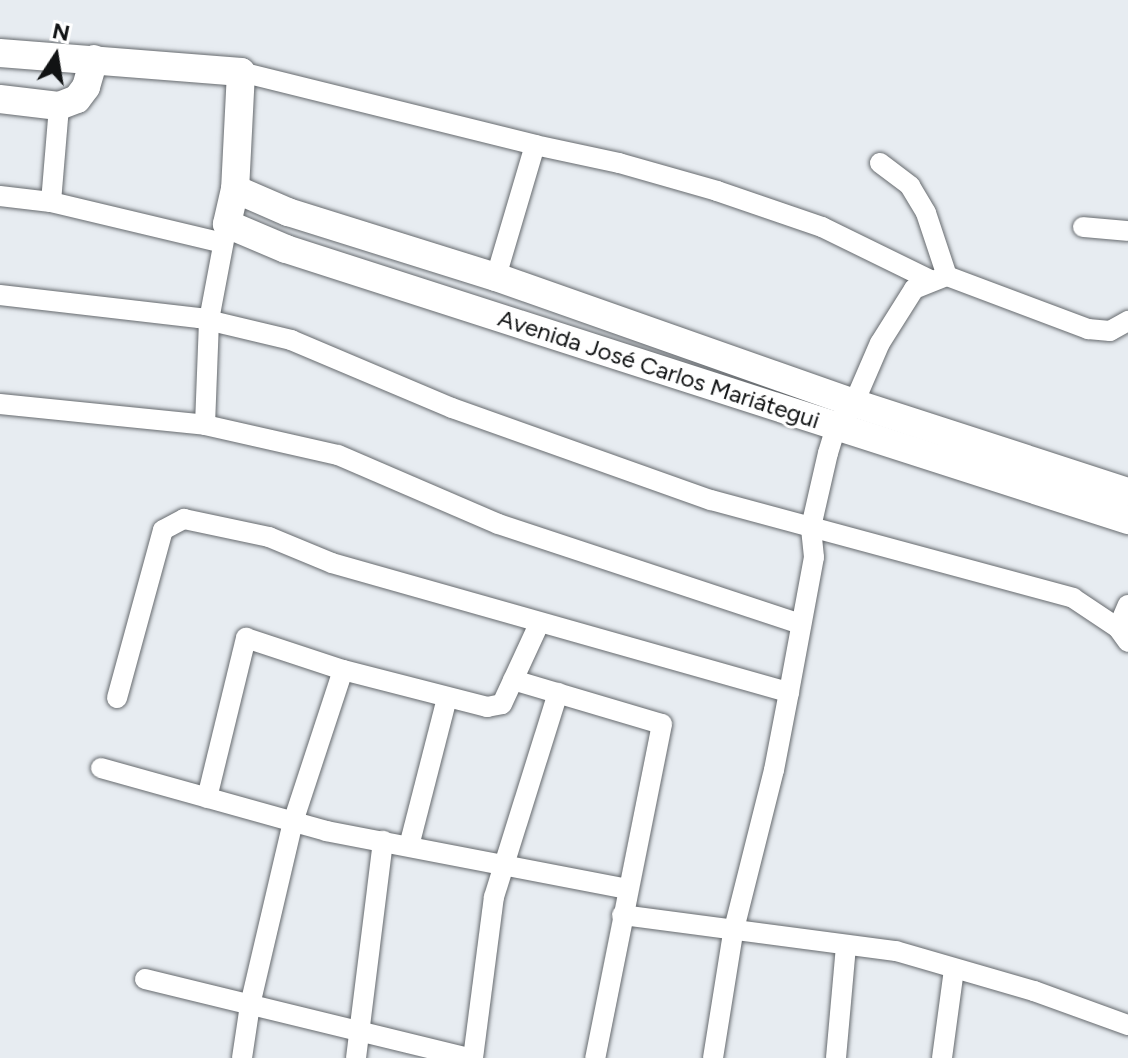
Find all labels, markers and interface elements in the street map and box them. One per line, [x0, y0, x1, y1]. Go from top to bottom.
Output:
north arrow [16, 16, 96, 96]
text: N [50, 17, 72, 47]
street label: Avenida José Carlos Mariátegui [495, 303, 823, 435]

